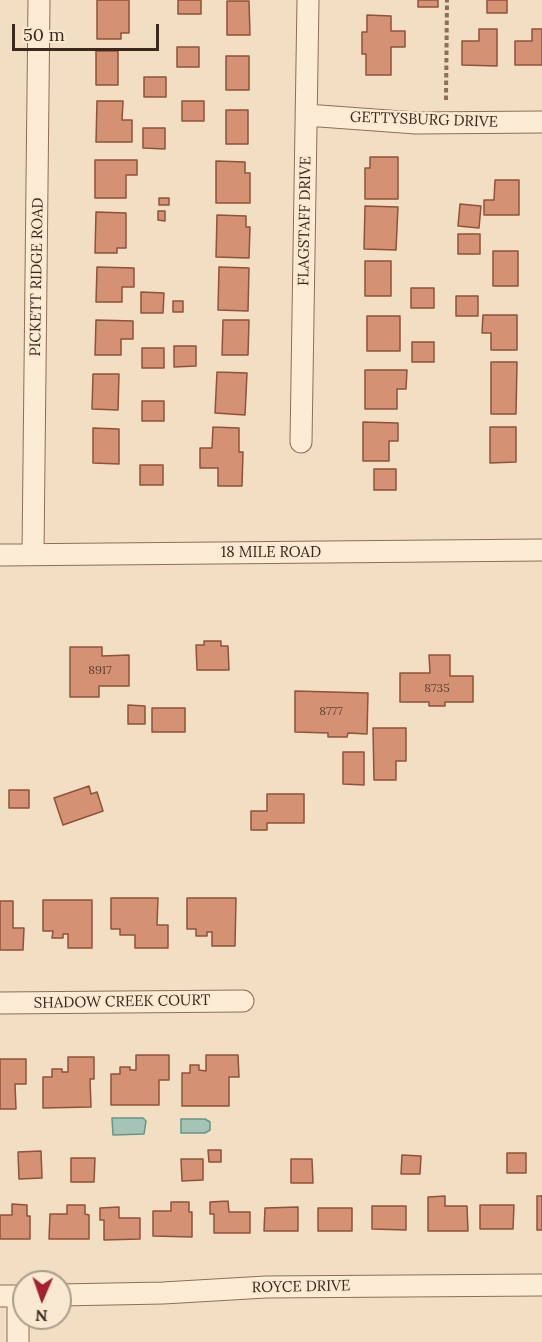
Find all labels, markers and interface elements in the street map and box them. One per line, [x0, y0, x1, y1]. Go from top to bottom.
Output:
scale bar [15, 12, 162, 50]
text: 50 m [23, 23, 65, 46]
street label: GETTYSBURG DRIVE [350, 108, 498, 132]
street label: FLAGSTAFF DRIVE [295, 156, 315, 286]
street label: PICKETT RIDGE ROAD [27, 197, 47, 357]
street label: 18 MILE ROAD [221, 544, 321, 562]
house number: 8917 [88, 664, 112, 678]
house number: 8735 [424, 682, 450, 696]
house number: 8777 [319, 705, 343, 719]
street label: SHADOW CREEK COURT [34, 991, 210, 1013]
north arrow [12, 1270, 72, 1330]
street label: ROYCE DRIVE [252, 1277, 350, 1297]
text: N [35, 1306, 48, 1326]

